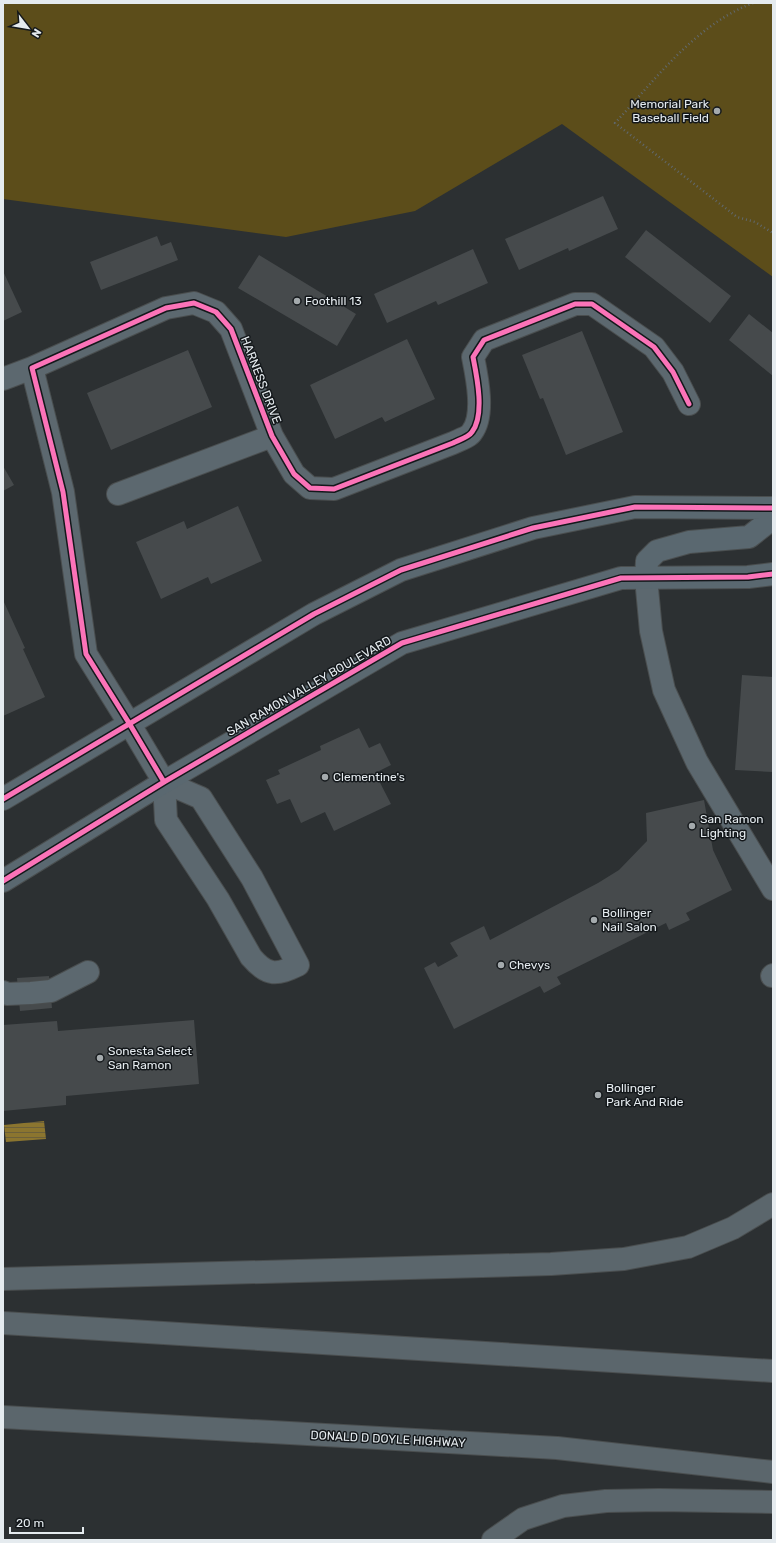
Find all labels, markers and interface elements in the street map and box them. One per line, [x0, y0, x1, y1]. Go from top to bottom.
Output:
north arrow [8, 8, 48, 48]
text: N [28, 26, 44, 40]
place label: Memorial Park Baseball Field [630, 97, 710, 125]
marker: Memorial Park Baseball Field [712, 106, 722, 116]
place label: Foothill 13 [305, 294, 362, 308]
marker: Foothill 13 [292, 296, 302, 306]
street label: HARNESS DRIVE [238, 334, 284, 426]
street label: SAN RAMON VALLEY BOULEVARD [224, 633, 394, 739]
place label: Clementine's [333, 770, 405, 784]
marker: Clementine's [320, 772, 330, 782]
place label: San Ramon Lighting [700, 812, 764, 840]
marker: San Ramon Lighting [687, 821, 697, 831]
place label: Bollinger Nail Salon [602, 906, 657, 934]
marker: Bollinger Nail Salon [589, 915, 599, 925]
place label: Chevys [509, 958, 550, 972]
marker: Chevys [496, 960, 506, 970]
place label: Sonesta Select San Ramon [108, 1044, 192, 1072]
marker: Sonesta Select San Ramon [95, 1053, 105, 1063]
place label: Bollinger Park And Ride [606, 1081, 684, 1109]
marker: Bollinger Park And Ride [593, 1090, 603, 1100]
street label: DONALD D DOYLE HIGHWAY [310, 1428, 466, 1450]
scale bar [10, 1509, 83, 1535]
text: 20 m [16, 1516, 44, 1530]

